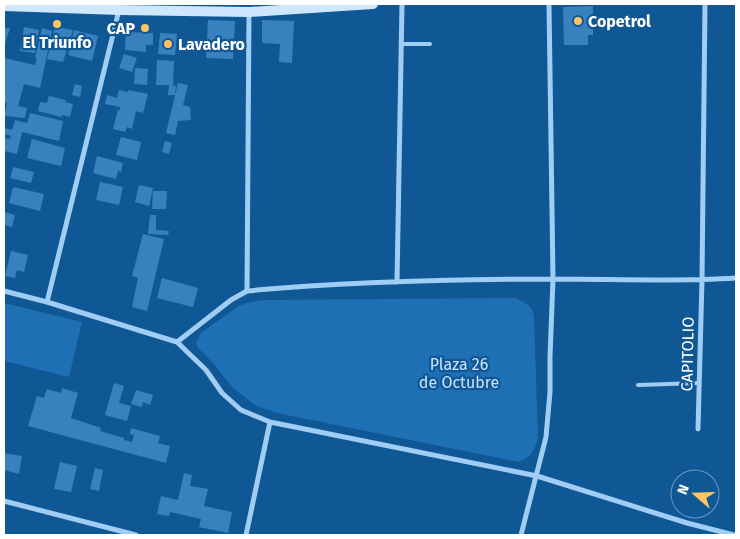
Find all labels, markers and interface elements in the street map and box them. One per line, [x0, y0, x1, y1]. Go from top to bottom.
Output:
place label: Copetrol [588, 12, 651, 31]
marker: Copetrol [572, 15, 584, 27]
marker: El Triunfo [51, 18, 63, 30]
place label: CAP [107, 19, 135, 38]
marker: CAP [139, 22, 151, 34]
place label: El Triunfo [22, 33, 92, 52]
place label: Lavadero [178, 35, 245, 54]
marker: Lavadero [162, 38, 174, 50]
street label: CAPITOLIO [677, 316, 698, 392]
park label: Plaza 26 de Octubre [419, 355, 499, 392]
north arrow [670, 469, 720, 519]
text: N [674, 482, 693, 497]

